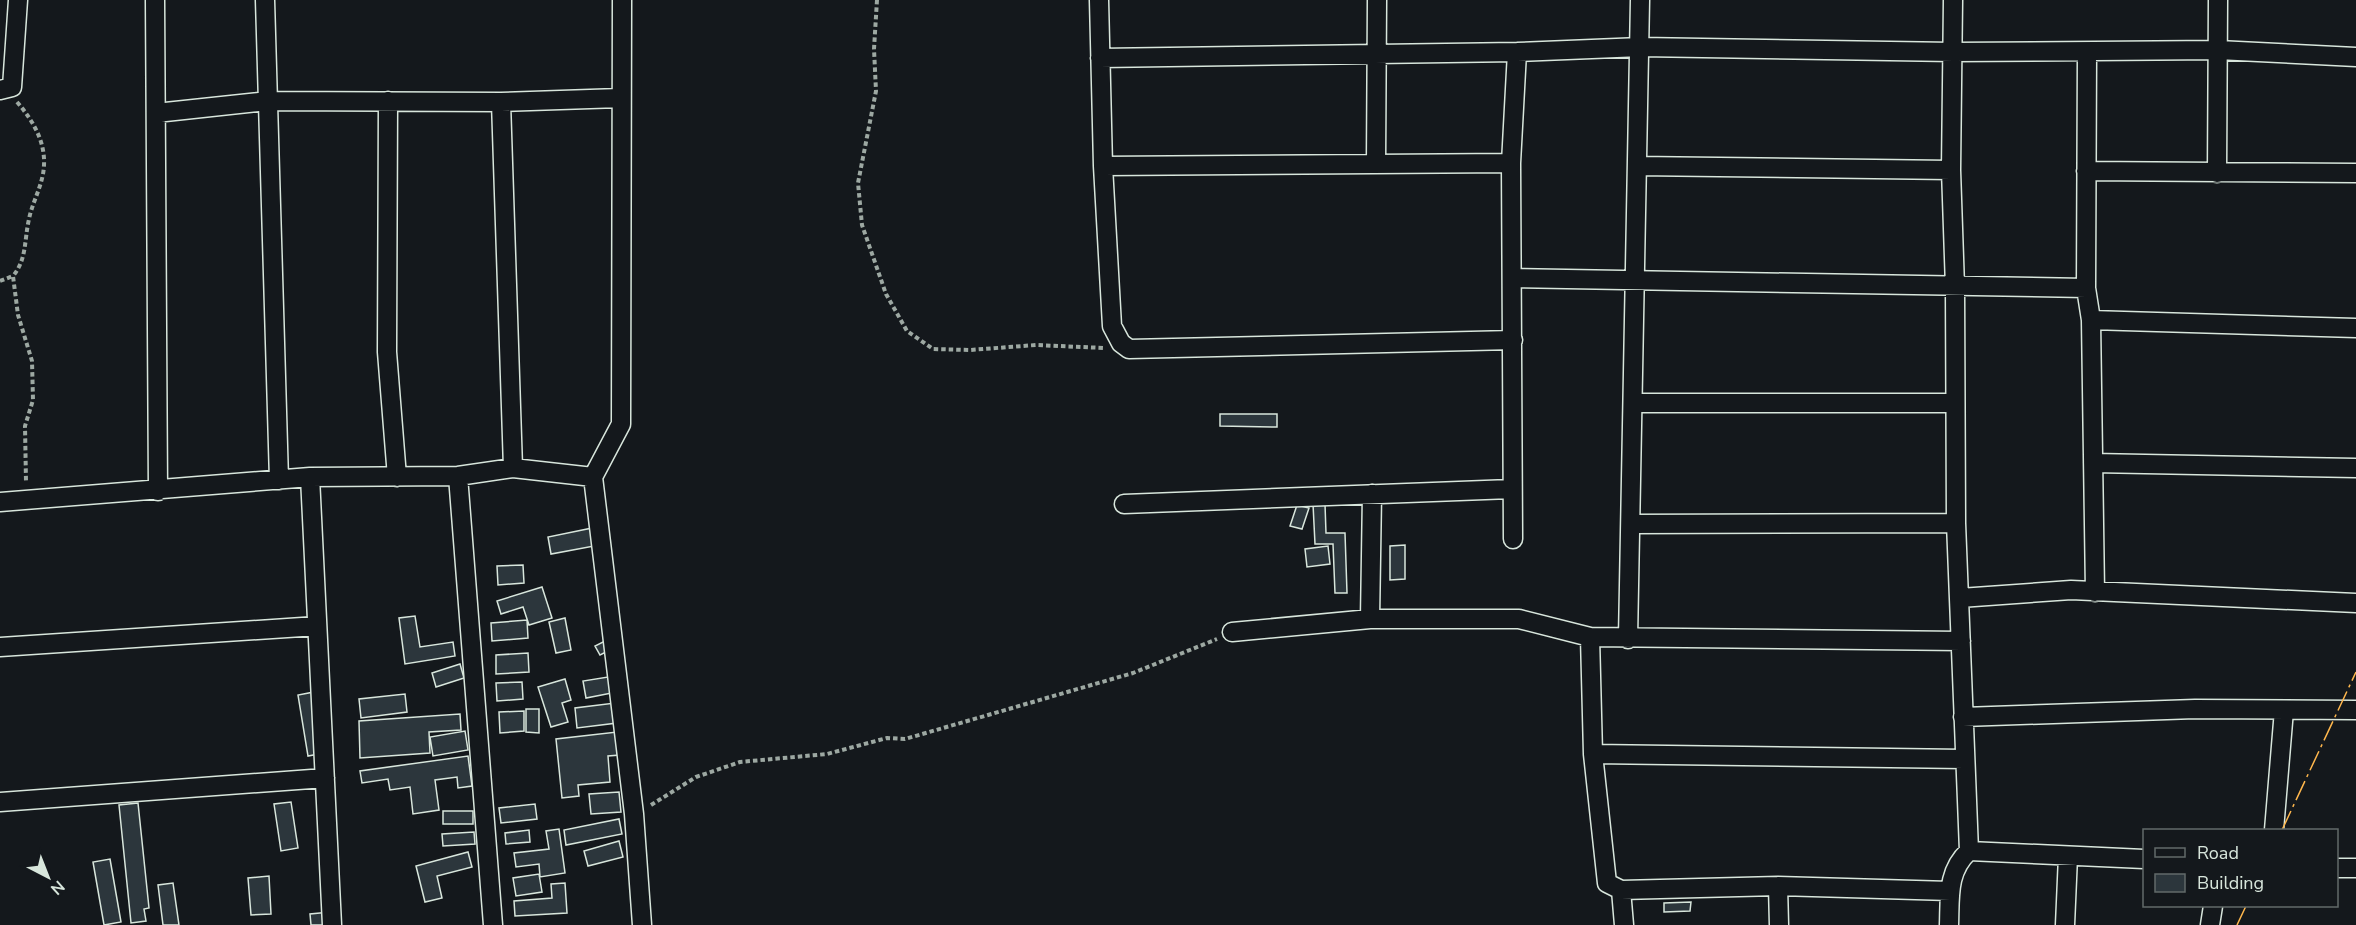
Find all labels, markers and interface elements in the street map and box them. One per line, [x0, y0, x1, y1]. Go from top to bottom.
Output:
legend [2143, 829, 2338, 907]
text: Road [2197, 841, 2239, 865]
north arrow [18, 847, 78, 907]
text: Building [2197, 871, 2264, 895]
text: N [46, 875, 69, 900]

